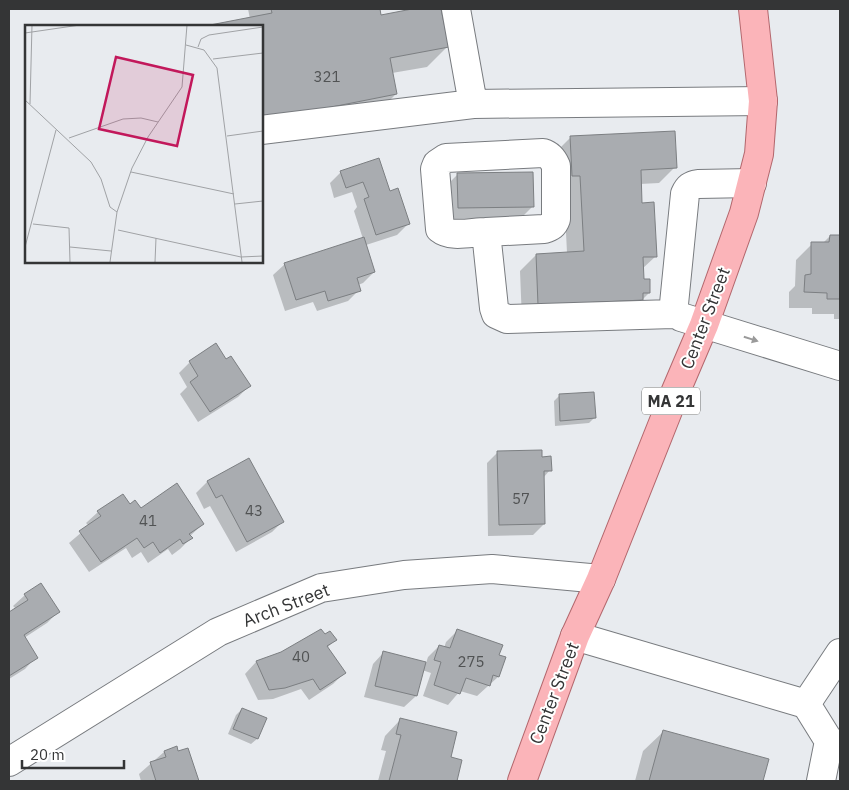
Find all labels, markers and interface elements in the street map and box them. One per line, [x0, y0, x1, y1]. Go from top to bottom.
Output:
inset map [25, 25, 262, 262]
house number: 321 [313, 67, 341, 86]
street label: Center Street [675, 264, 735, 372]
one-way arrow [744, 336, 759, 344]
road number: MA 21 [642, 388, 700, 414]
house number: 57 [512, 489, 530, 508]
house number: 43 [245, 501, 263, 520]
house number: 41 [139, 511, 157, 530]
street label: Arch Street [239, 578, 333, 632]
street label: Center Street [524, 639, 584, 747]
house number: 40 [292, 647, 310, 666]
house number: 275 [457, 652, 485, 671]
scale bar [22, 738, 125, 770]
text: 20 m [30, 745, 65, 764]

